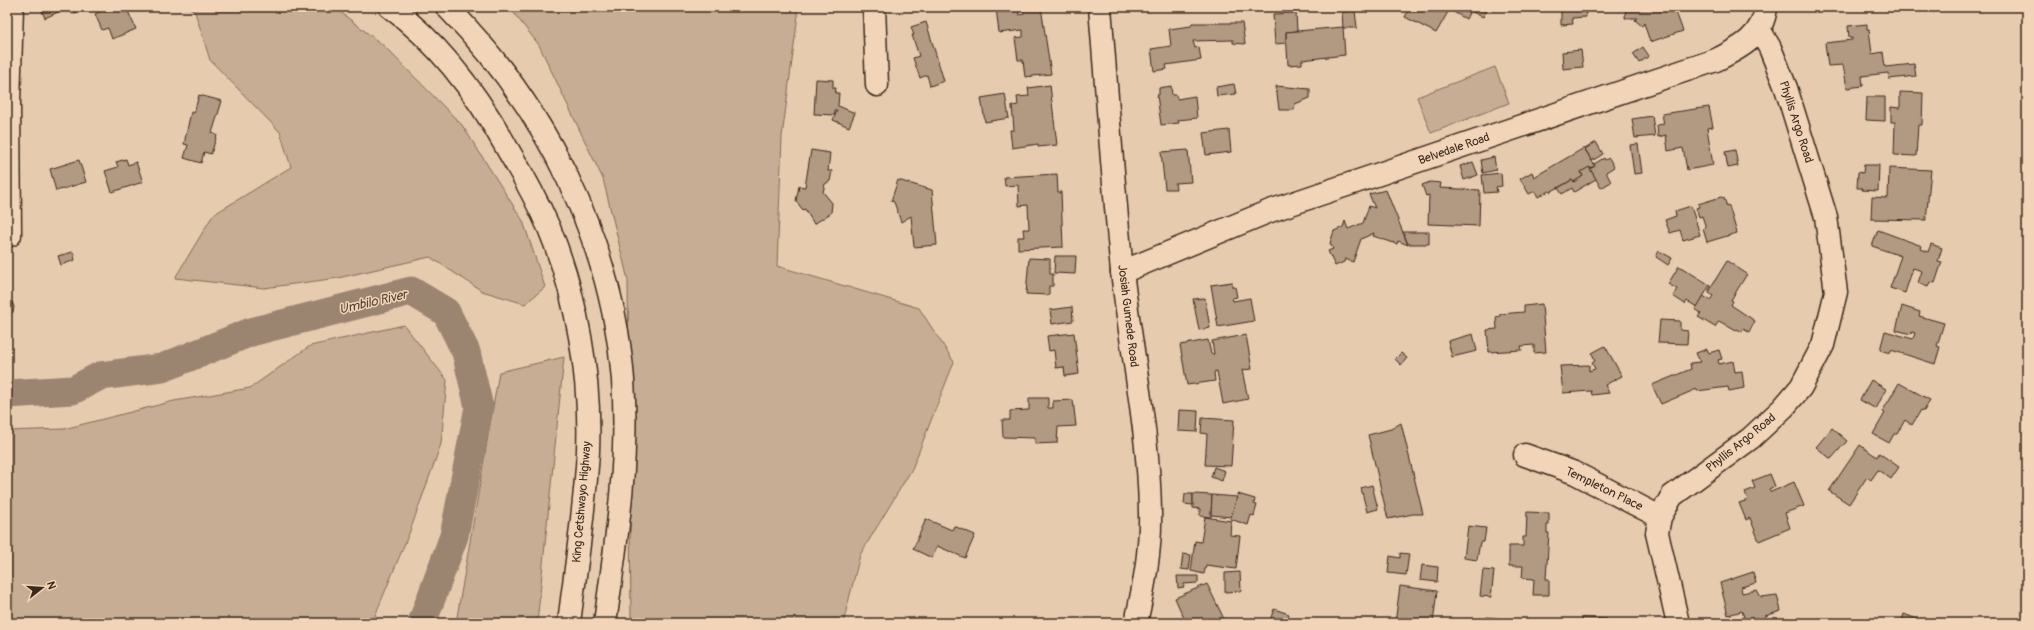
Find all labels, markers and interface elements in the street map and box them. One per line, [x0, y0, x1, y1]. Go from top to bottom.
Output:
street label: Phyllis Argo Road [1776, 79, 1816, 165]
street label: Belvedale Road [1416, 130, 1492, 168]
street label: Josiah Gumede Road [1114, 264, 1142, 368]
water label: Umbilo River [338, 286, 411, 318]
street label: Phyllis Argo Road [1703, 410, 1779, 476]
street label: King Cetshwayo Highway [569, 441, 595, 563]
street label: Templeton Place [1563, 464, 1645, 514]
north arrow [22, 568, 62, 608]
text: N [44, 580, 59, 591]

